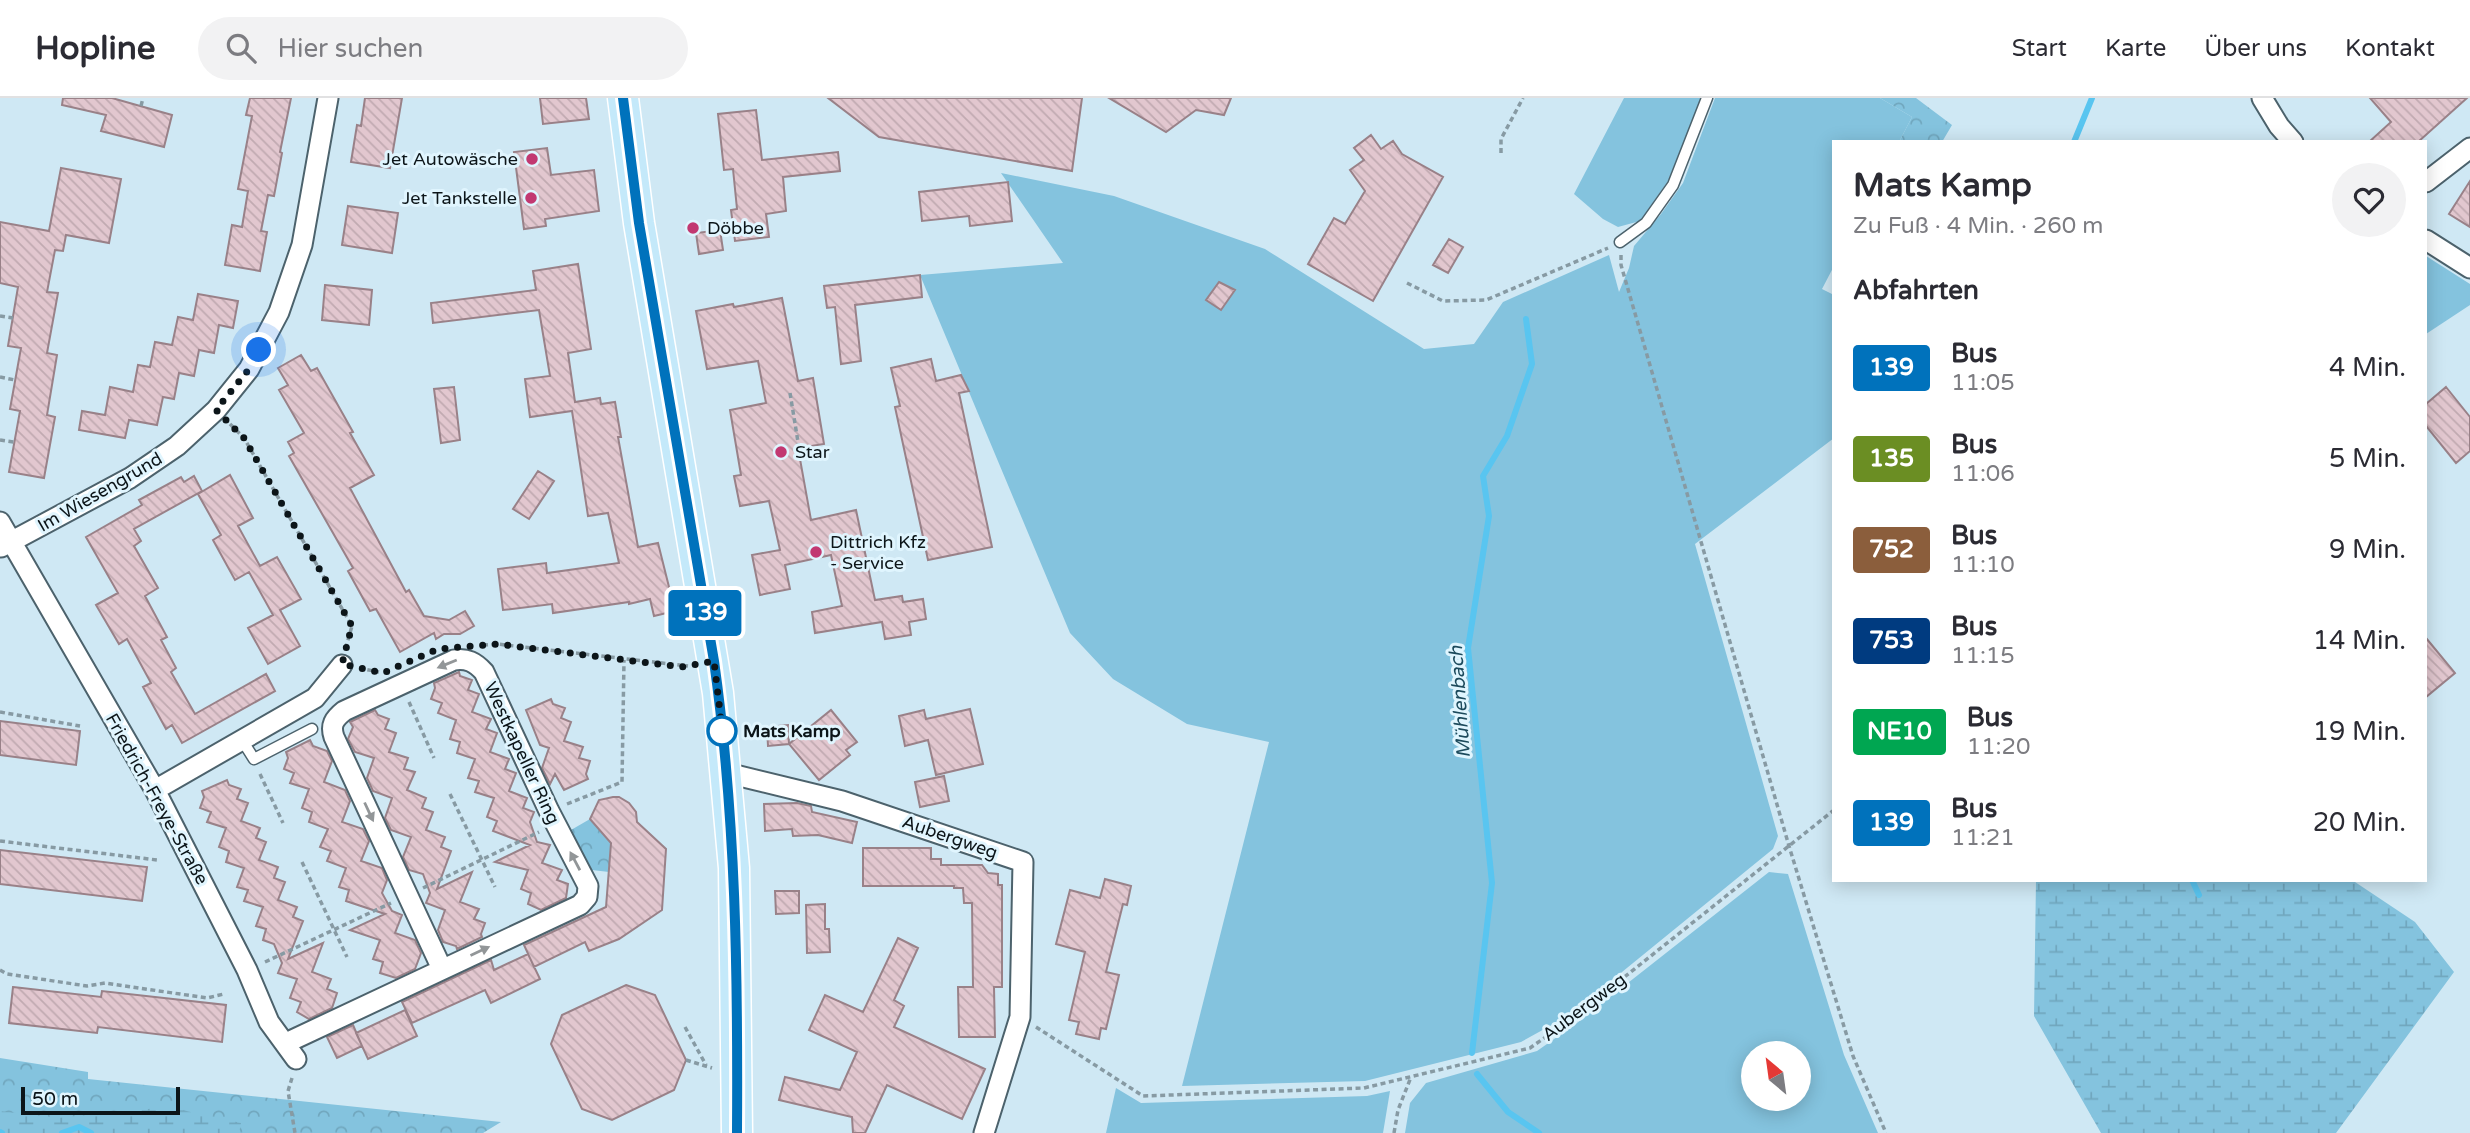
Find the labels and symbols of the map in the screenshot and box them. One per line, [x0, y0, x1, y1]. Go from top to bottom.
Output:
place label: Jet Autowäsche [383, 148, 518, 170]
marker: Jet Autowäsche [524, 151, 540, 167]
place label: Jet Tankstelle [402, 187, 517, 209]
marker: Jet Tankstelle [523, 190, 539, 206]
place label: Döbbe [707, 217, 764, 239]
marker: Döbbe [685, 220, 701, 236]
your location [241, 332, 276, 367]
place label: Star [795, 441, 830, 463]
marker: Star [773, 444, 789, 460]
street label: Im Wiesengrund [34, 447, 166, 537]
place label: Dittrich Kfz - Service [830, 531, 926, 574]
marker: Dittrich Kfz - Service [808, 544, 824, 560]
line badge: 139 [665, 590, 745, 636]
water label: Mühlenbach [1445, 645, 1475, 759]
one-way arrow [436, 658, 457, 669]
street label: Westkapeller Ring [479, 678, 565, 828]
street label: Friedrich-Freye-Straße [101, 710, 213, 888]
marker: Mats Kamp [707, 716, 737, 746]
place label: Mats Kamp [743, 720, 841, 742]
one-way arrow [363, 802, 375, 822]
street label: Aubergweg [899, 810, 1001, 864]
one-way arrow [569, 851, 580, 871]
one-way arrow [470, 945, 491, 956]
street label: Aubergweg [1538, 968, 1630, 1046]
north arrow [1741, 1041, 1811, 1111]
scale bar [21, 1084, 180, 1116]

